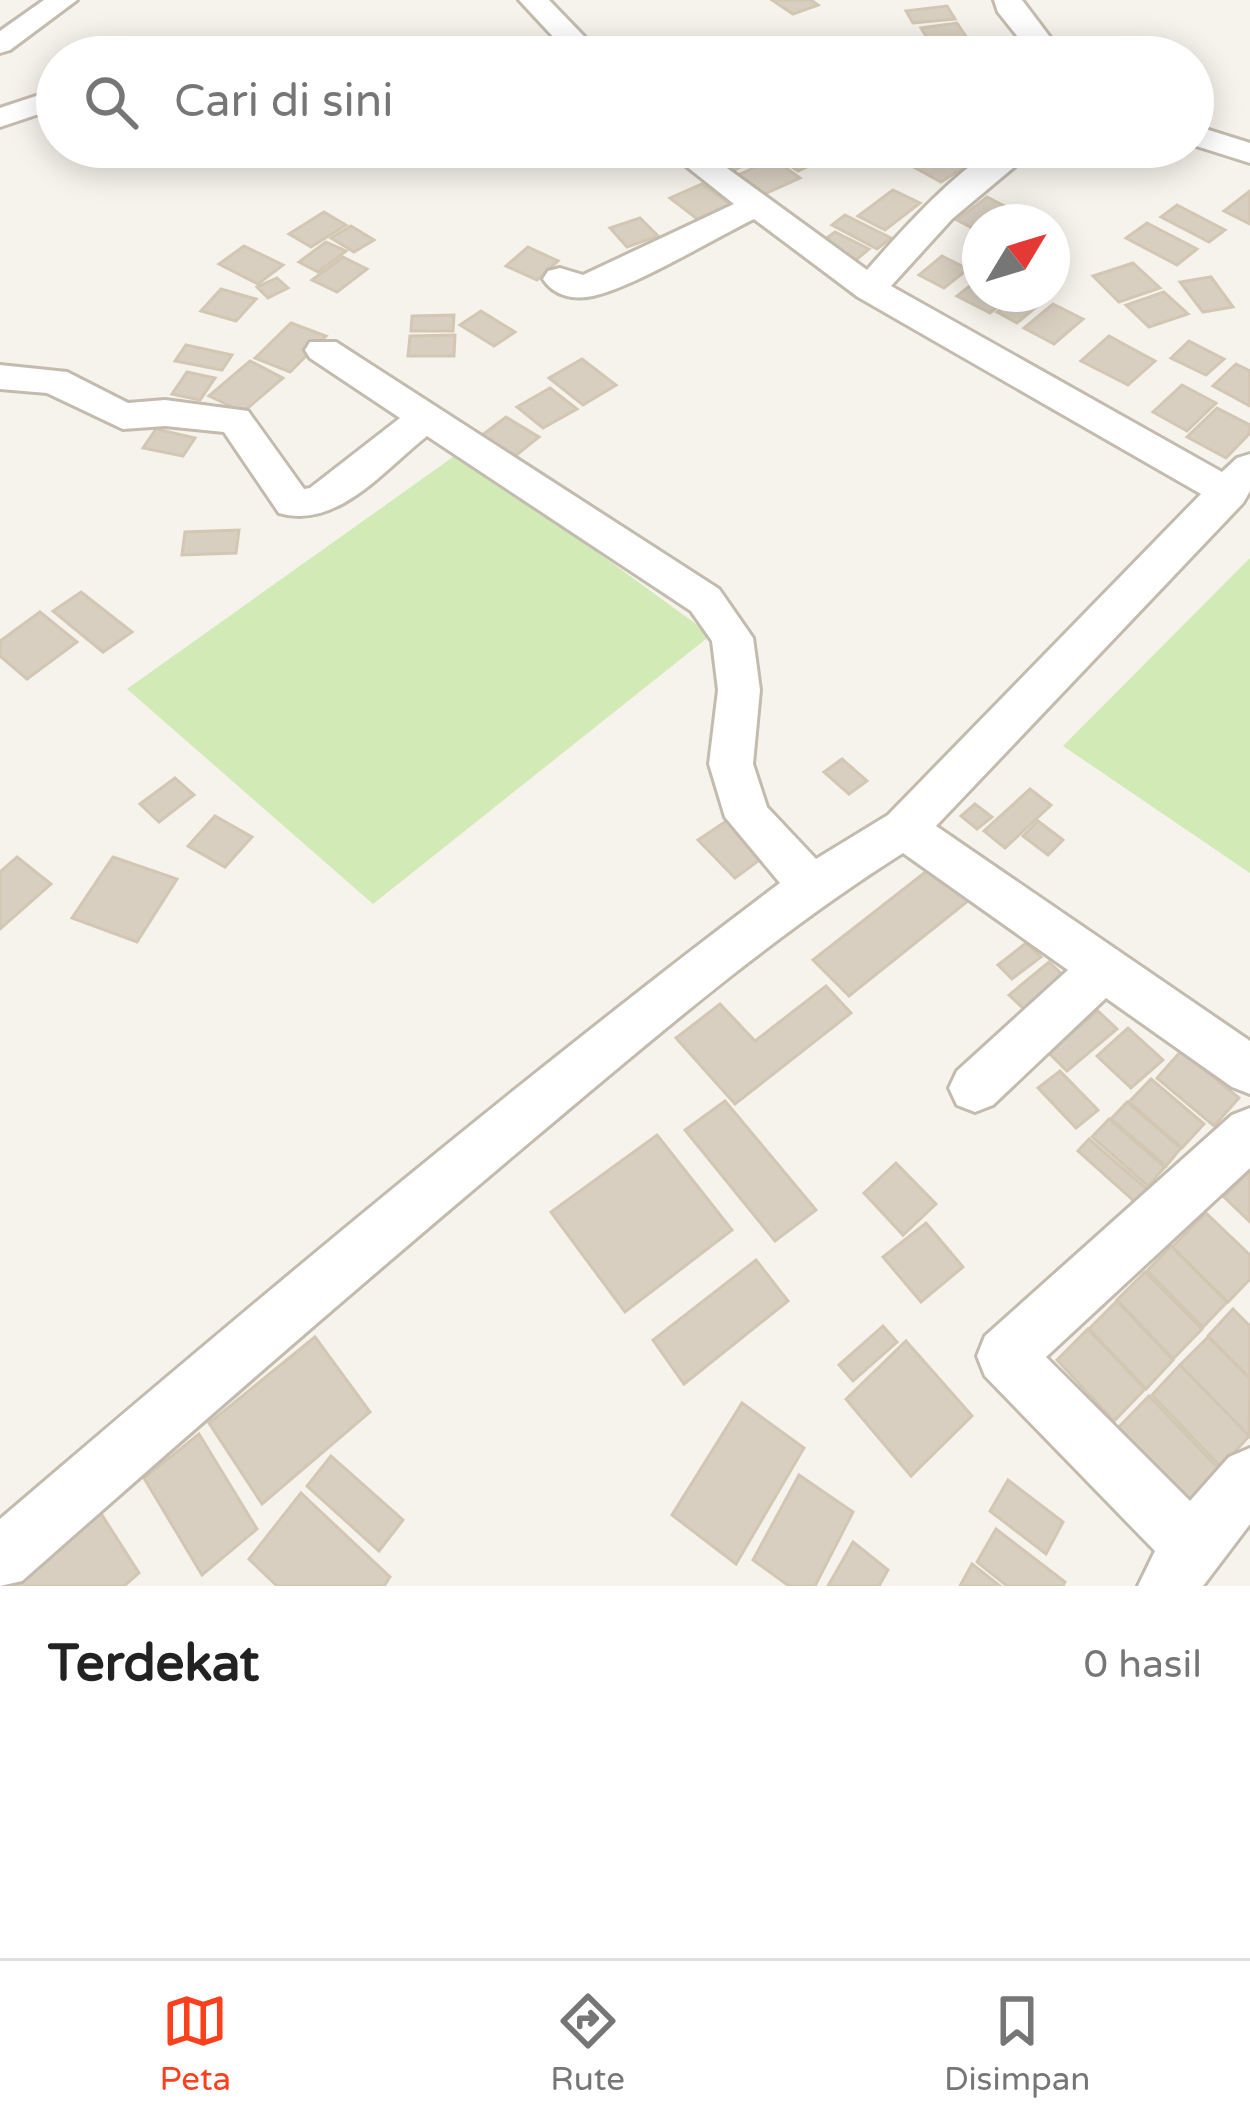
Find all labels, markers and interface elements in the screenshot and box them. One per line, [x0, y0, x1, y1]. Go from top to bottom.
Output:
search box [36, 36, 1214, 168]
icon: search [78, 69, 144, 135]
text: Cari di sini [174, 75, 393, 129]
north arrow [962, 204, 1070, 312]
text: Terdekat [48, 1633, 259, 1695]
text: 0 hasil [1084, 1641, 1202, 1688]
tab: Peta [160, 1988, 231, 2099]
tab: Rute [550, 1988, 625, 2099]
tab: Disimpan [944, 1988, 1090, 2099]

